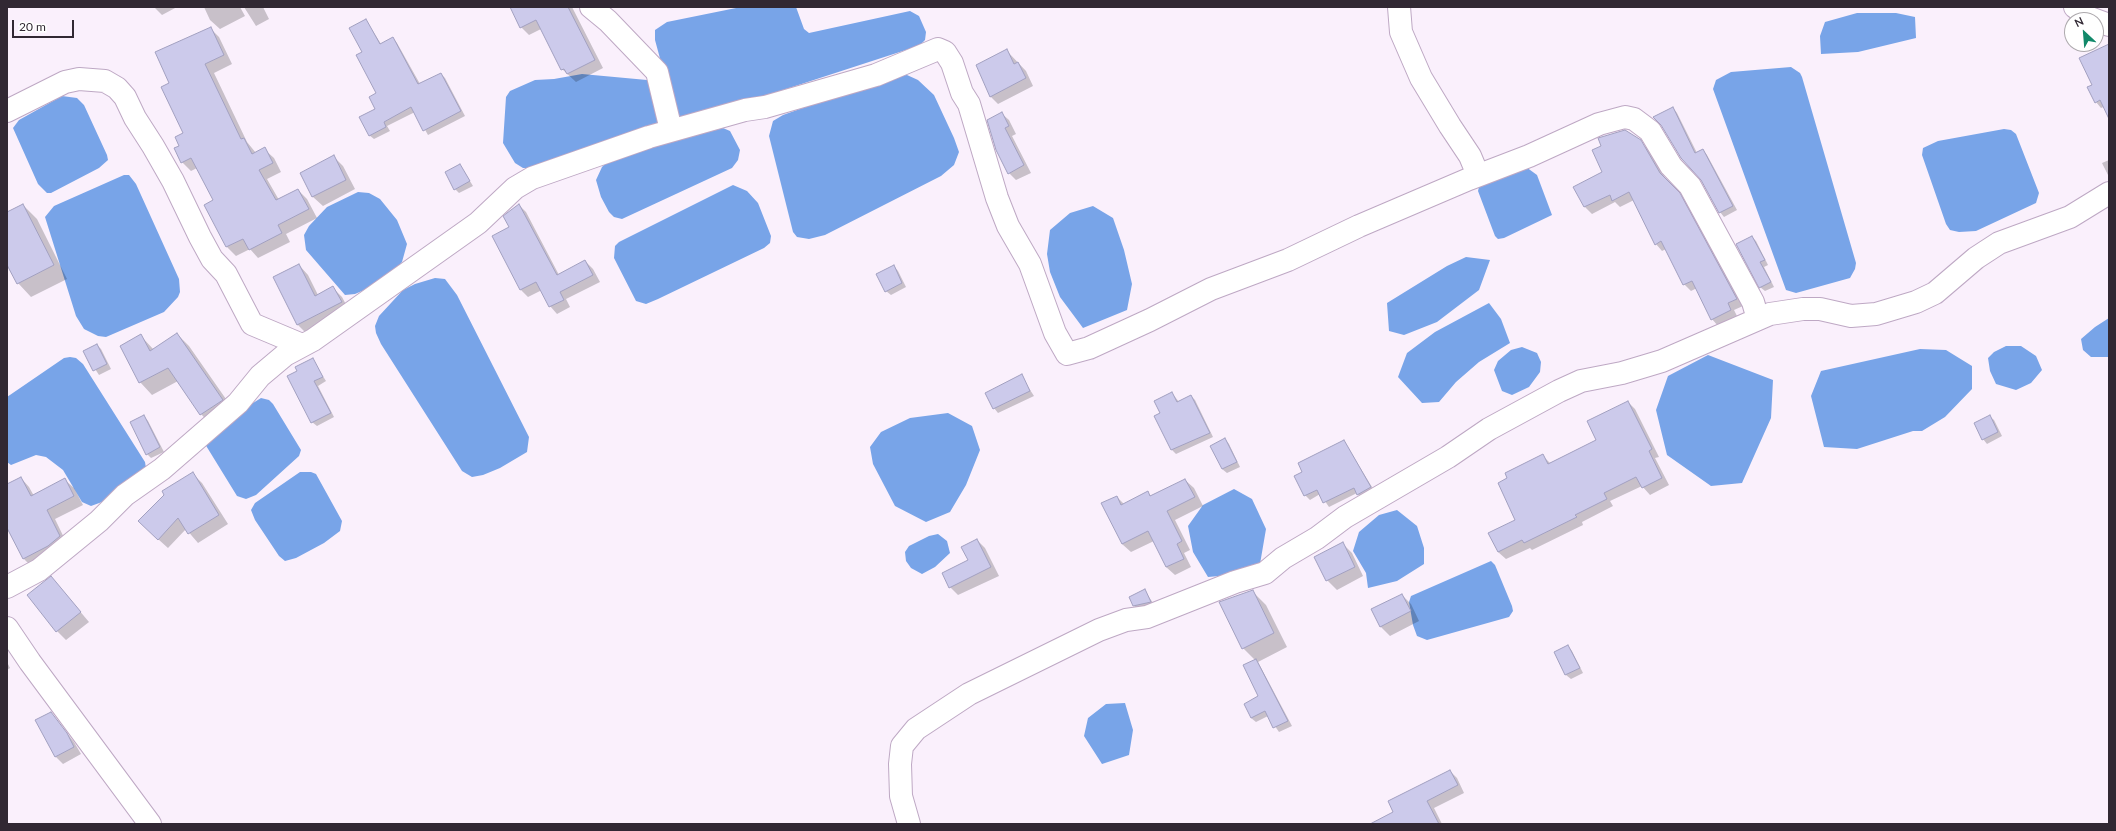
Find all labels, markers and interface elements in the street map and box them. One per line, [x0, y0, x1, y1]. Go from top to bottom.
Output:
scale bar [14, 12, 76, 38]
north arrow [2064, 12, 2104, 52]
text: N [2072, 14, 2086, 29]
text: 20 m [19, 19, 46, 34]

